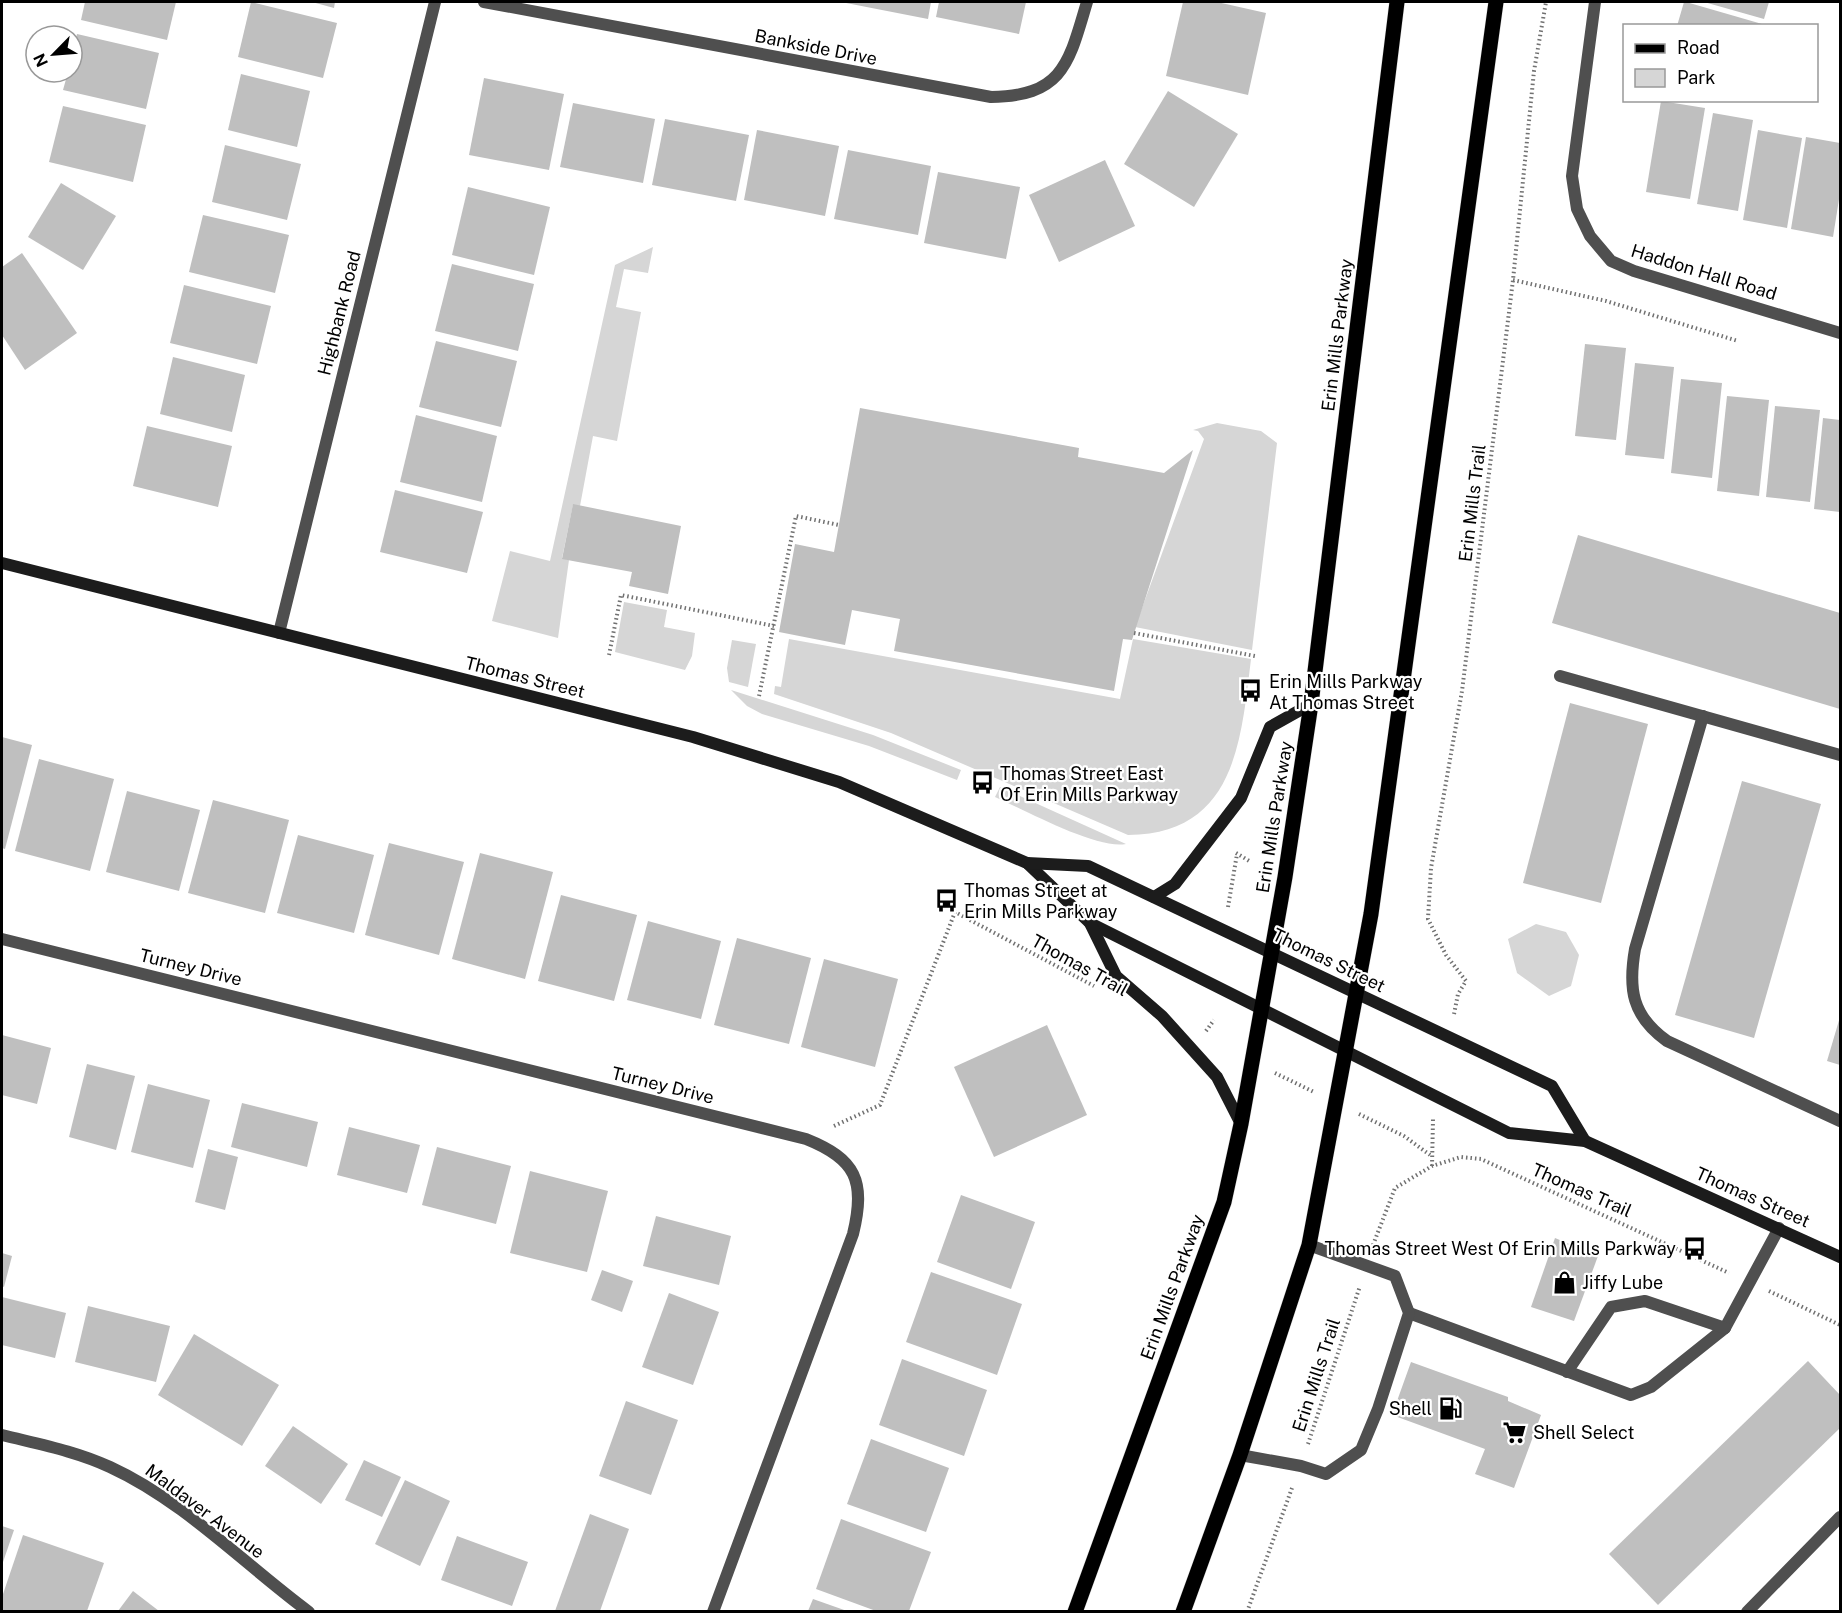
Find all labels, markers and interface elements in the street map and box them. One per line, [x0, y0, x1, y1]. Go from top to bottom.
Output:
north arrow [24, 24, 84, 84]
legend [1623, 24, 1818, 102]
street label: Bankside Drive [753, 25, 879, 69]
text: Road [1677, 37, 1720, 58]
text: N [30, 50, 52, 70]
text: Park [1677, 67, 1715, 88]
street label: Haddon Hall Road [1629, 240, 1779, 304]
street label: Highbank Road [313, 248, 365, 378]
street label: Erin Mills Parkway [1317, 257, 1357, 412]
street label: Erin Mills Trail [1454, 443, 1490, 563]
street label: Thomas Street [463, 652, 587, 702]
place label: Erin Mills Parkway At Thomas Street [1269, 671, 1423, 713]
bus stop icon: Erin Mills Parkway At Thomas Street [1238, 678, 1264, 704]
street label: Erin Mills Parkway [1252, 739, 1296, 894]
place label: Thomas Street East Of Erin Mills Parkway [1000, 763, 1178, 805]
bus stop icon: Thomas Street East Of Erin Mills Parkway [969, 770, 995, 796]
place label: Thomas Street at Erin Mills Parkway [964, 880, 1118, 922]
bus stop icon: Thomas Street at Erin Mills Parkway [933, 887, 959, 913]
street label: Thomas Street [1269, 924, 1389, 996]
street label: Thomas Trail [1028, 930, 1132, 1000]
street label: Turney Drive [138, 944, 244, 990]
street label: Turney Drive [610, 1062, 716, 1108]
street label: Thomas Trail [1529, 1159, 1635, 1221]
street label: Thomas Street [1693, 1162, 1813, 1232]
street label: Erin Mills Parkway [1136, 1211, 1208, 1363]
bus stop icon: Thomas Street West Of Erin Mills Parkway [1681, 1235, 1707, 1261]
place label: Thomas Street West Of Erin Mills Parkway [1325, 1238, 1676, 1259]
shop icon: Jiffy Lube [1551, 1269, 1577, 1295]
place label: Jiffy Lube [1582, 1272, 1663, 1293]
street label: Erin Mills Trail [1288, 1315, 1344, 1435]
fuel station icon: Shell [1437, 1395, 1463, 1421]
place label: Shell [1389, 1398, 1432, 1419]
supermarket icon: Shell Select [1502, 1419, 1528, 1445]
place label: Shell Select [1533, 1422, 1634, 1443]
street label: Maldaver Avenue [141, 1459, 269, 1563]

